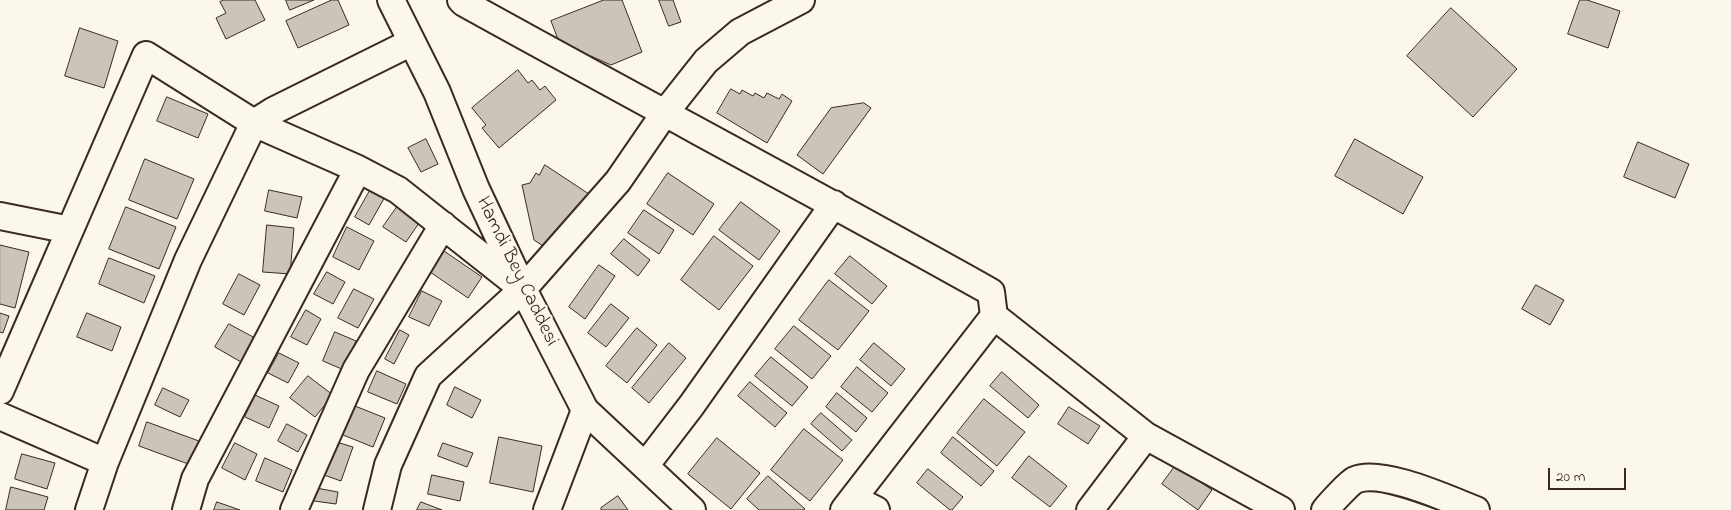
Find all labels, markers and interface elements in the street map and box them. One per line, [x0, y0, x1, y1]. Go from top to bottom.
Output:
street label: Hamdi Bey Caddesi [469, 193, 563, 351]
scale bar [1551, 458, 1628, 490]
text: 20 m [1556, 466, 1585, 488]

